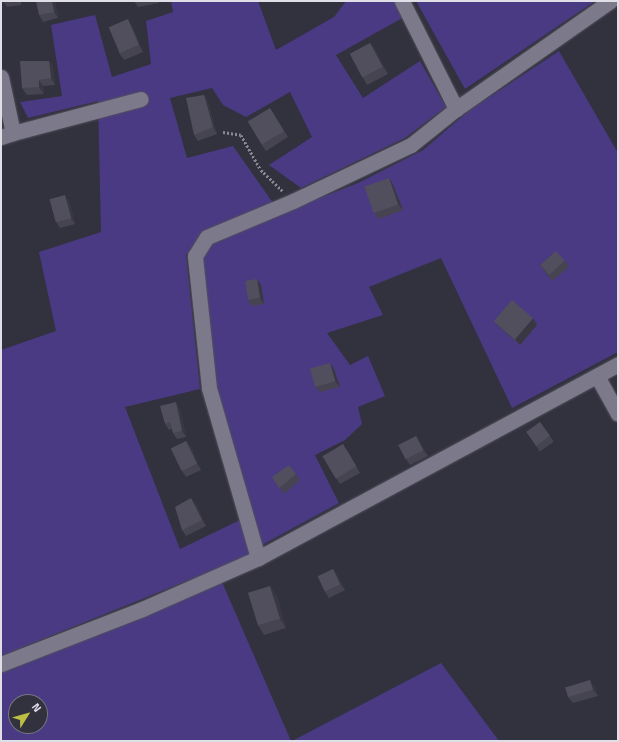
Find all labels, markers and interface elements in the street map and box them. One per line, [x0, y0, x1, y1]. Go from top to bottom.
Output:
north arrow [8, 694, 48, 734]
text: N [28, 700, 45, 715]

